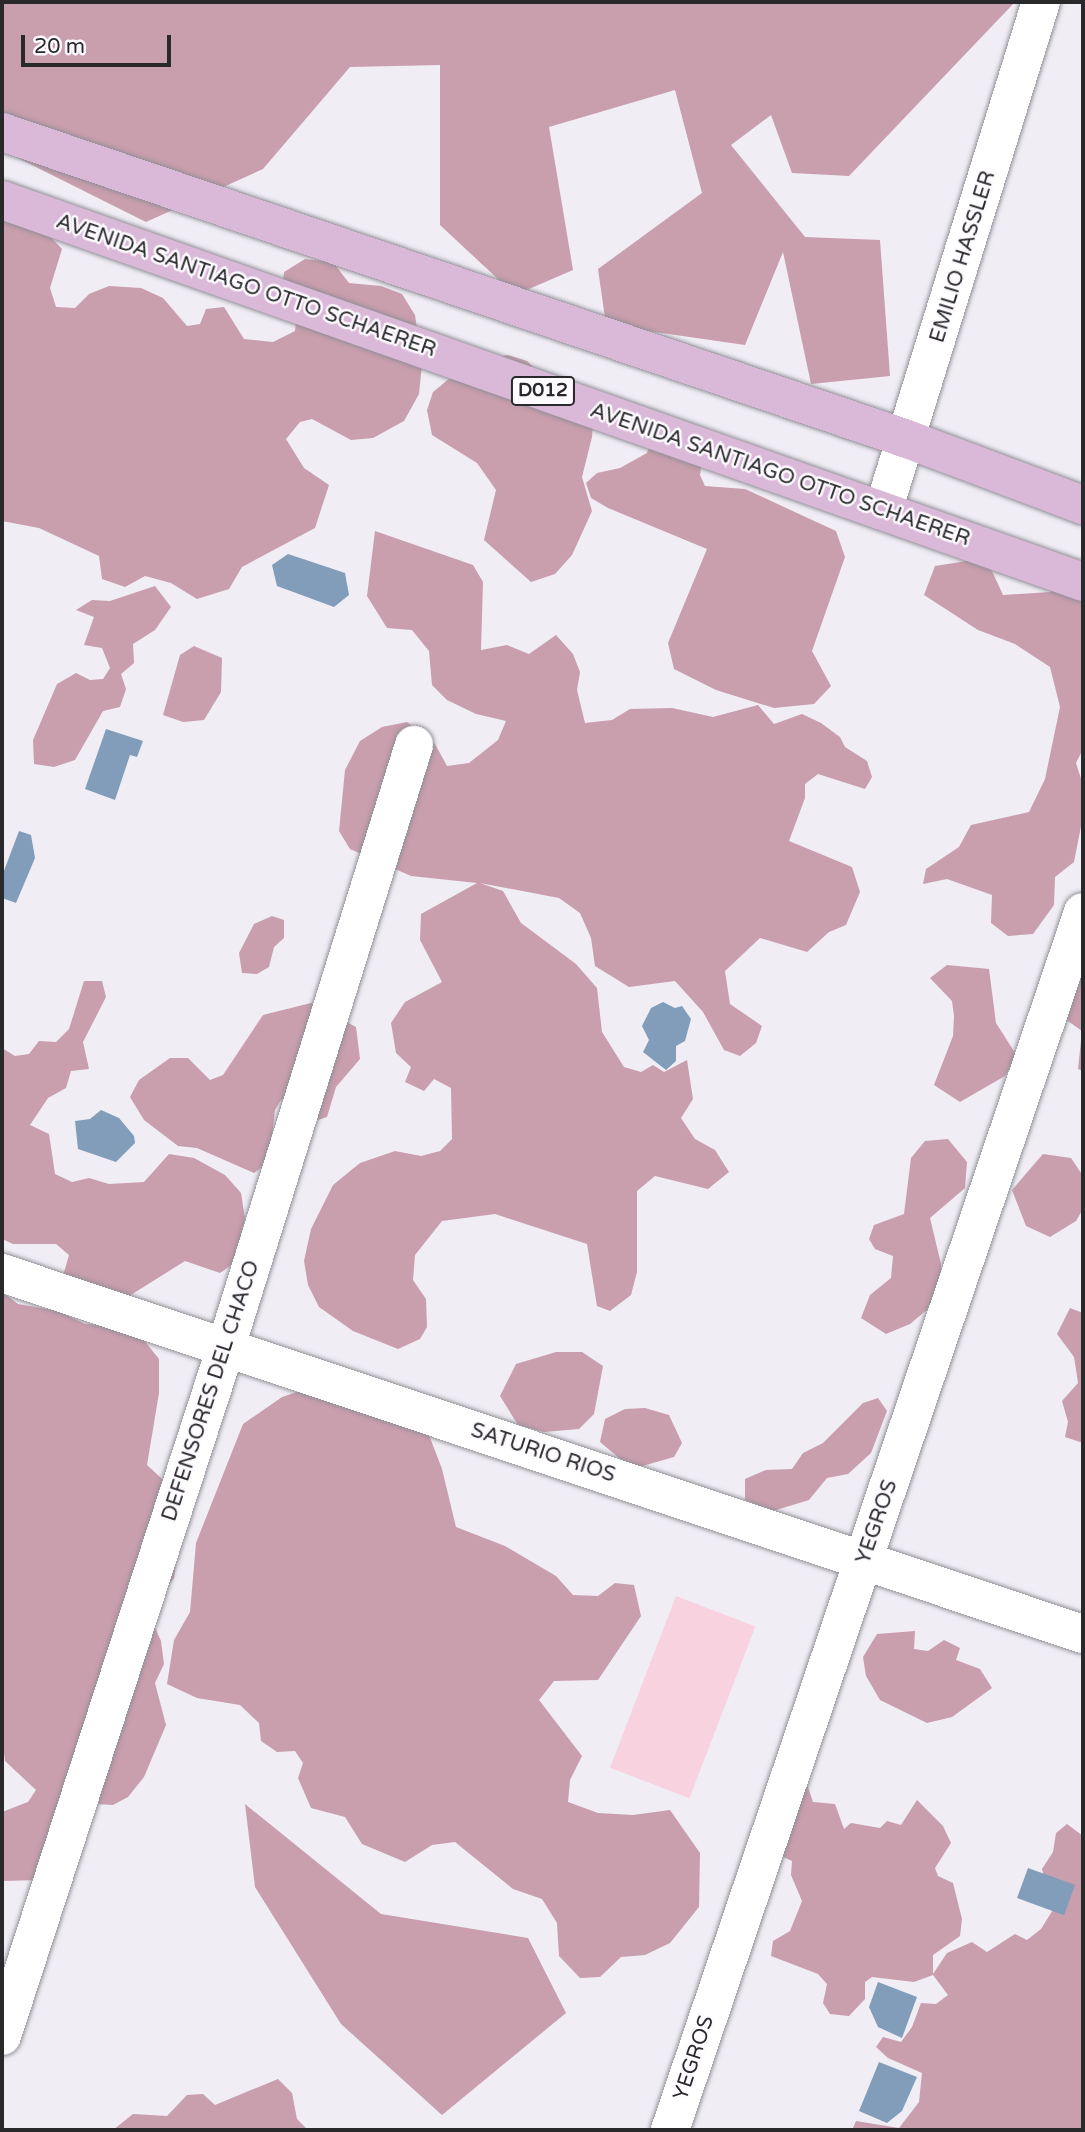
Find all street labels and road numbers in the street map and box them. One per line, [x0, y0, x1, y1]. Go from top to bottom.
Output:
street label: EMILIO HASSLER [925, 168, 1001, 346]
street label: AVENIDA SANTIAGO OTTO SCHAERER [53, 209, 439, 363]
road number: D012 [510, 376, 576, 406]
street label: AVENIDA SANTIAGO OTTO SCHAERER [587, 398, 973, 552]
street label: DEFENSORES DEL CHACO [157, 1257, 265, 1525]
street label: SATURIO RIOS [468, 1418, 618, 1488]
street label: YEGROS [851, 1477, 903, 1567]
street label: YEGROS [668, 2012, 720, 2104]

